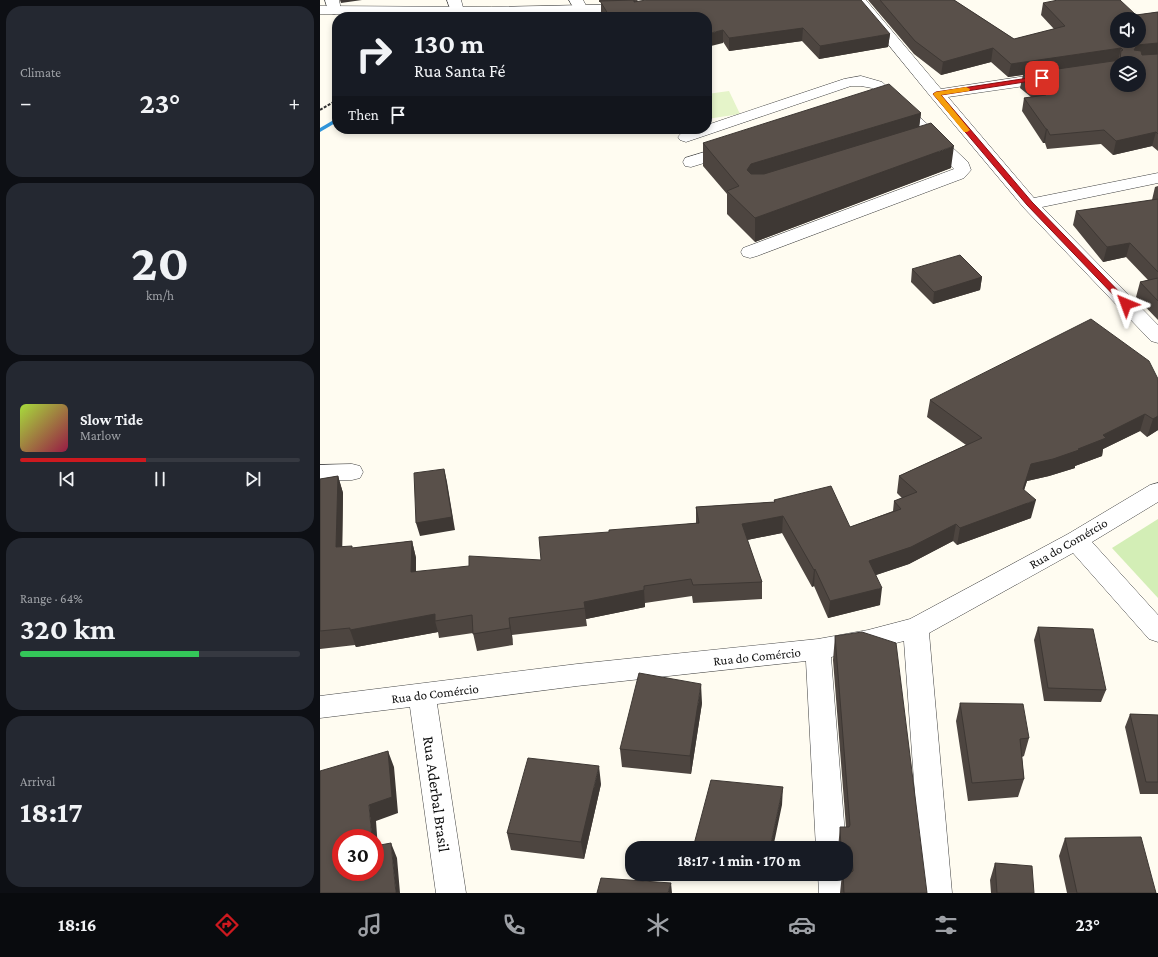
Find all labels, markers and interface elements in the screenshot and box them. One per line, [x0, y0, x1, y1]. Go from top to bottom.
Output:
map controls [1110, 12, 1146, 92]
button: sound [1110, 12, 1146, 48]
icon: right [348, 28, 400, 80]
text: 130 m [414, 28, 484, 59]
button: layers [1110, 56, 1146, 92]
text: Rua Santa Fé [414, 61, 505, 81]
pin [1025, 61, 1059, 95]
text: Climate [20, 65, 61, 80]
icon: arrive [1031, 67, 1053, 89]
text: 23° [139, 86, 181, 119]
text: − [20, 90, 32, 115]
text: + [288, 90, 300, 115]
icon: arrive [387, 104, 409, 126]
text: Then [348, 107, 379, 123]
text: 20 [131, 233, 189, 291]
position arrow [1105, 283, 1147, 325]
text: km/h [146, 288, 174, 303]
text: Slow Tide [80, 412, 143, 428]
text: Marlow [80, 428, 121, 443]
icon: previous [56, 468, 78, 490]
icon: pause [149, 468, 171, 490]
icon: next [242, 468, 264, 490]
street label: Rua do Comércio [1026, 515, 1110, 572]
text: Range · 64% [20, 591, 83, 606]
text: 320 km [20, 612, 115, 645]
street label: Rua do Comércio [713, 644, 802, 669]
street label: Rua do Comércio [391, 681, 480, 706]
street label: Rua Aderbal Brasil [420, 735, 453, 853]
text: Arrival [20, 774, 55, 789]
text: 18:17 [20, 795, 83, 828]
speed limit sign: 30 [332, 829, 384, 881]
text: 18:17 · 1 min · 170 m [677, 853, 801, 869]
icon: directions [213, 911, 241, 939]
icon: music [356, 911, 384, 939]
icon: phone [500, 911, 528, 939]
icon: climate [644, 911, 672, 939]
icon: car [788, 911, 816, 939]
icon: filters [932, 911, 960, 939]
text: 18:16 [58, 915, 97, 935]
text: 23° [1075, 915, 1100, 935]

